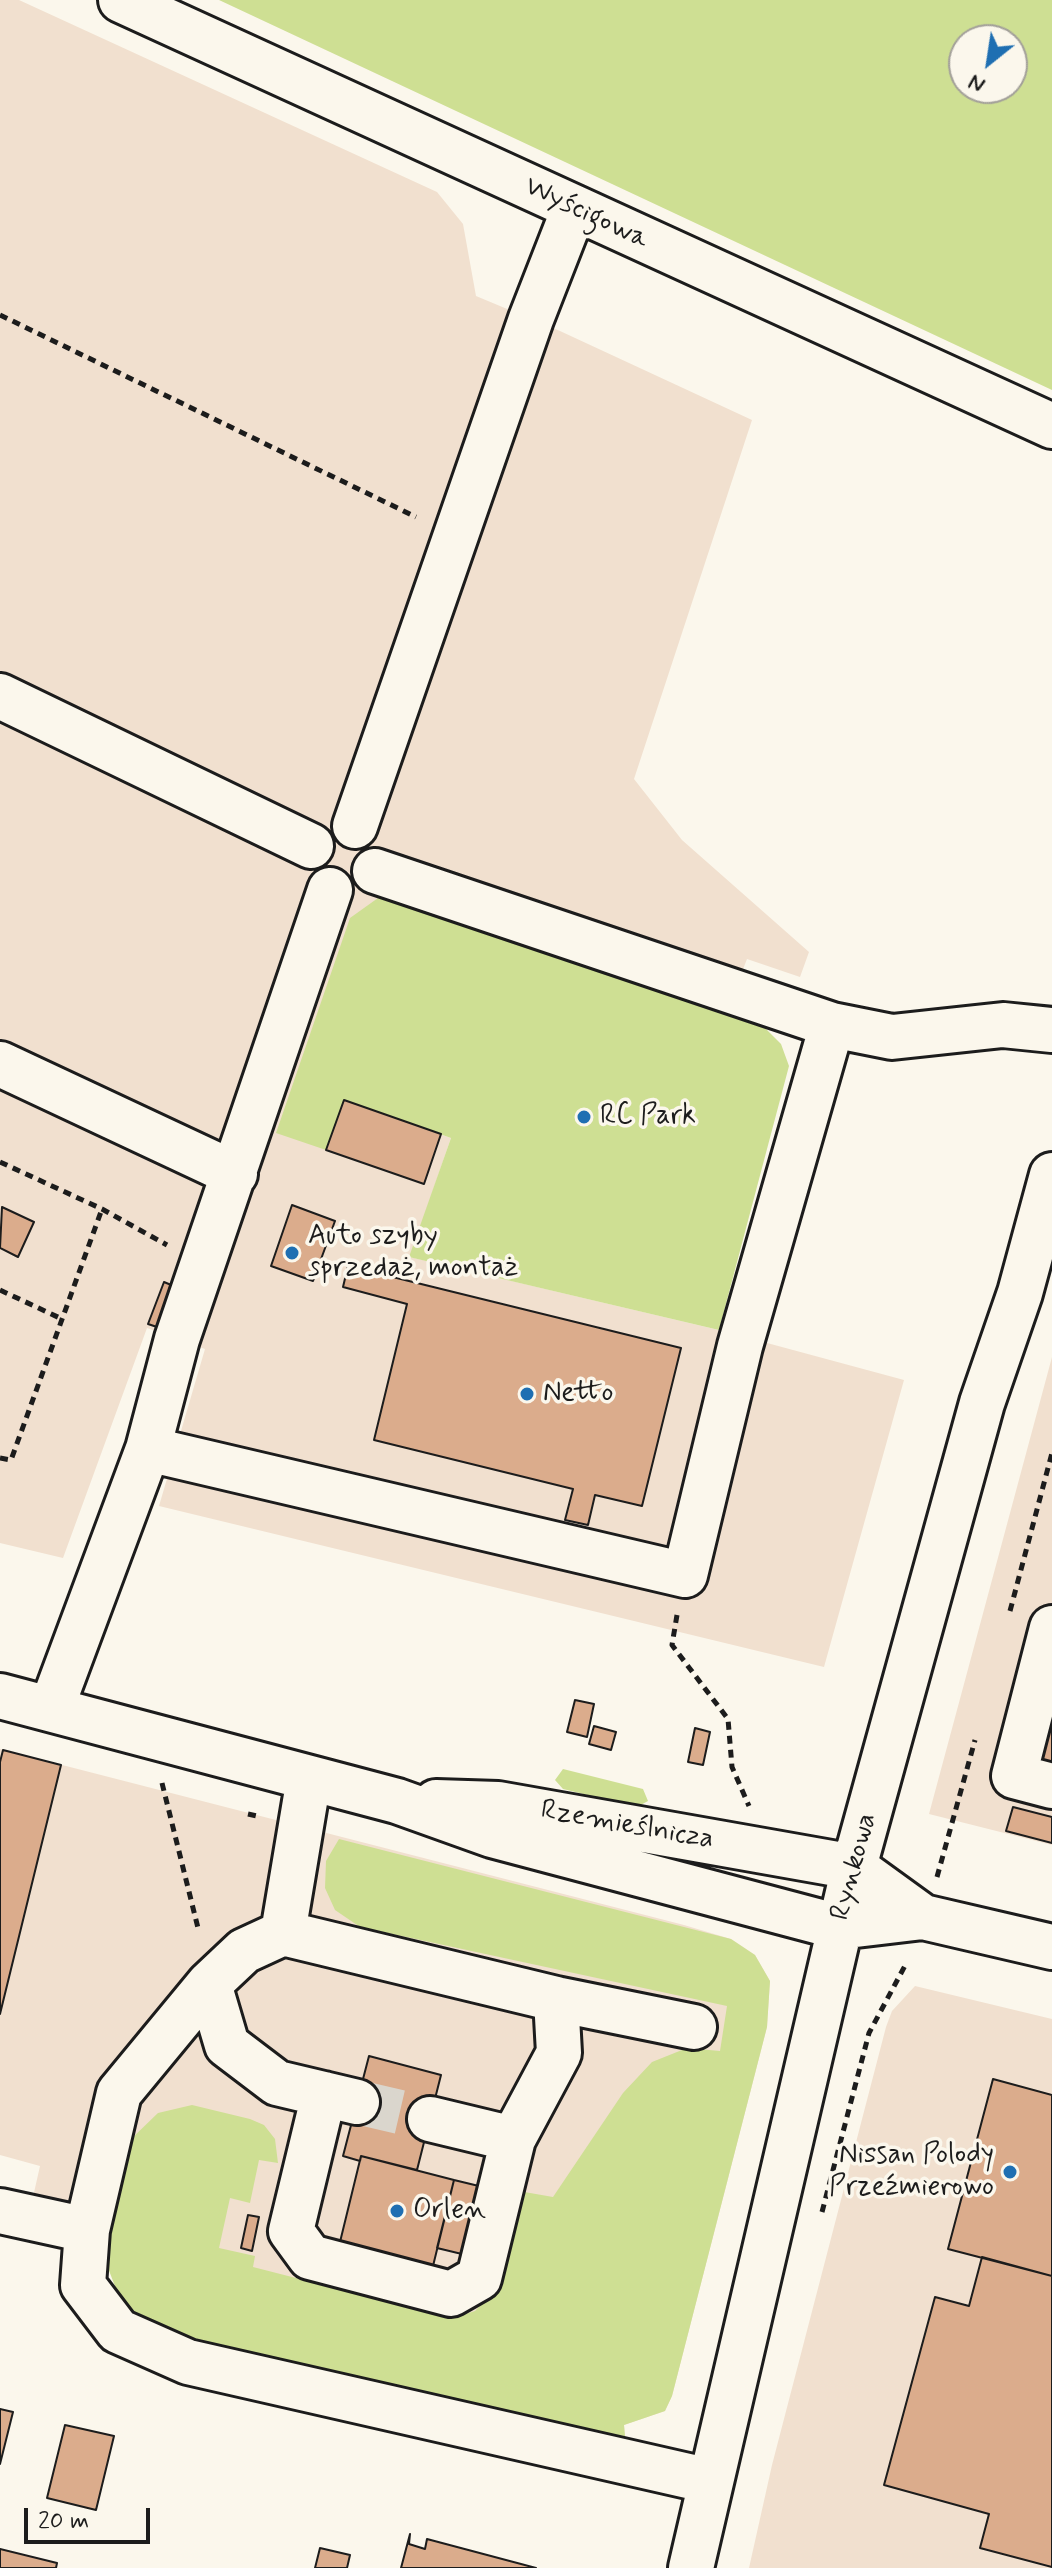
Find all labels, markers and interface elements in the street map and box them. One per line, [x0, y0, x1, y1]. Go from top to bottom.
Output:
north arrow [948, 24, 1028, 104]
text: N [964, 67, 990, 99]
street label: Wyścigowa [519, 171, 653, 257]
place label: RC Park [600, 1100, 696, 1134]
marker: RC Park [575, 1108, 593, 1126]
place label: Auto szyby sprzedaż, montaż [308, 1220, 518, 1286]
marker: Auto szyby sprzedaż, montaż [283, 1244, 301, 1262]
place label: Netto [543, 1377, 613, 1411]
marker: Netto [518, 1385, 536, 1403]
street label: Rzemieślnicza [538, 1794, 716, 1858]
street label: Rynkowa [825, 1810, 885, 1924]
place label: Nissan Polody Przeźmierowo [829, 2139, 994, 2205]
marker: Nissan Polody Przeźmierowo [1001, 2163, 1019, 2181]
place label: Orlen [413, 2194, 486, 2228]
marker: Orlen [388, 2202, 406, 2220]
scale bar [28, 2492, 154, 2542]
text: 20 m [38, 2506, 89, 2537]

